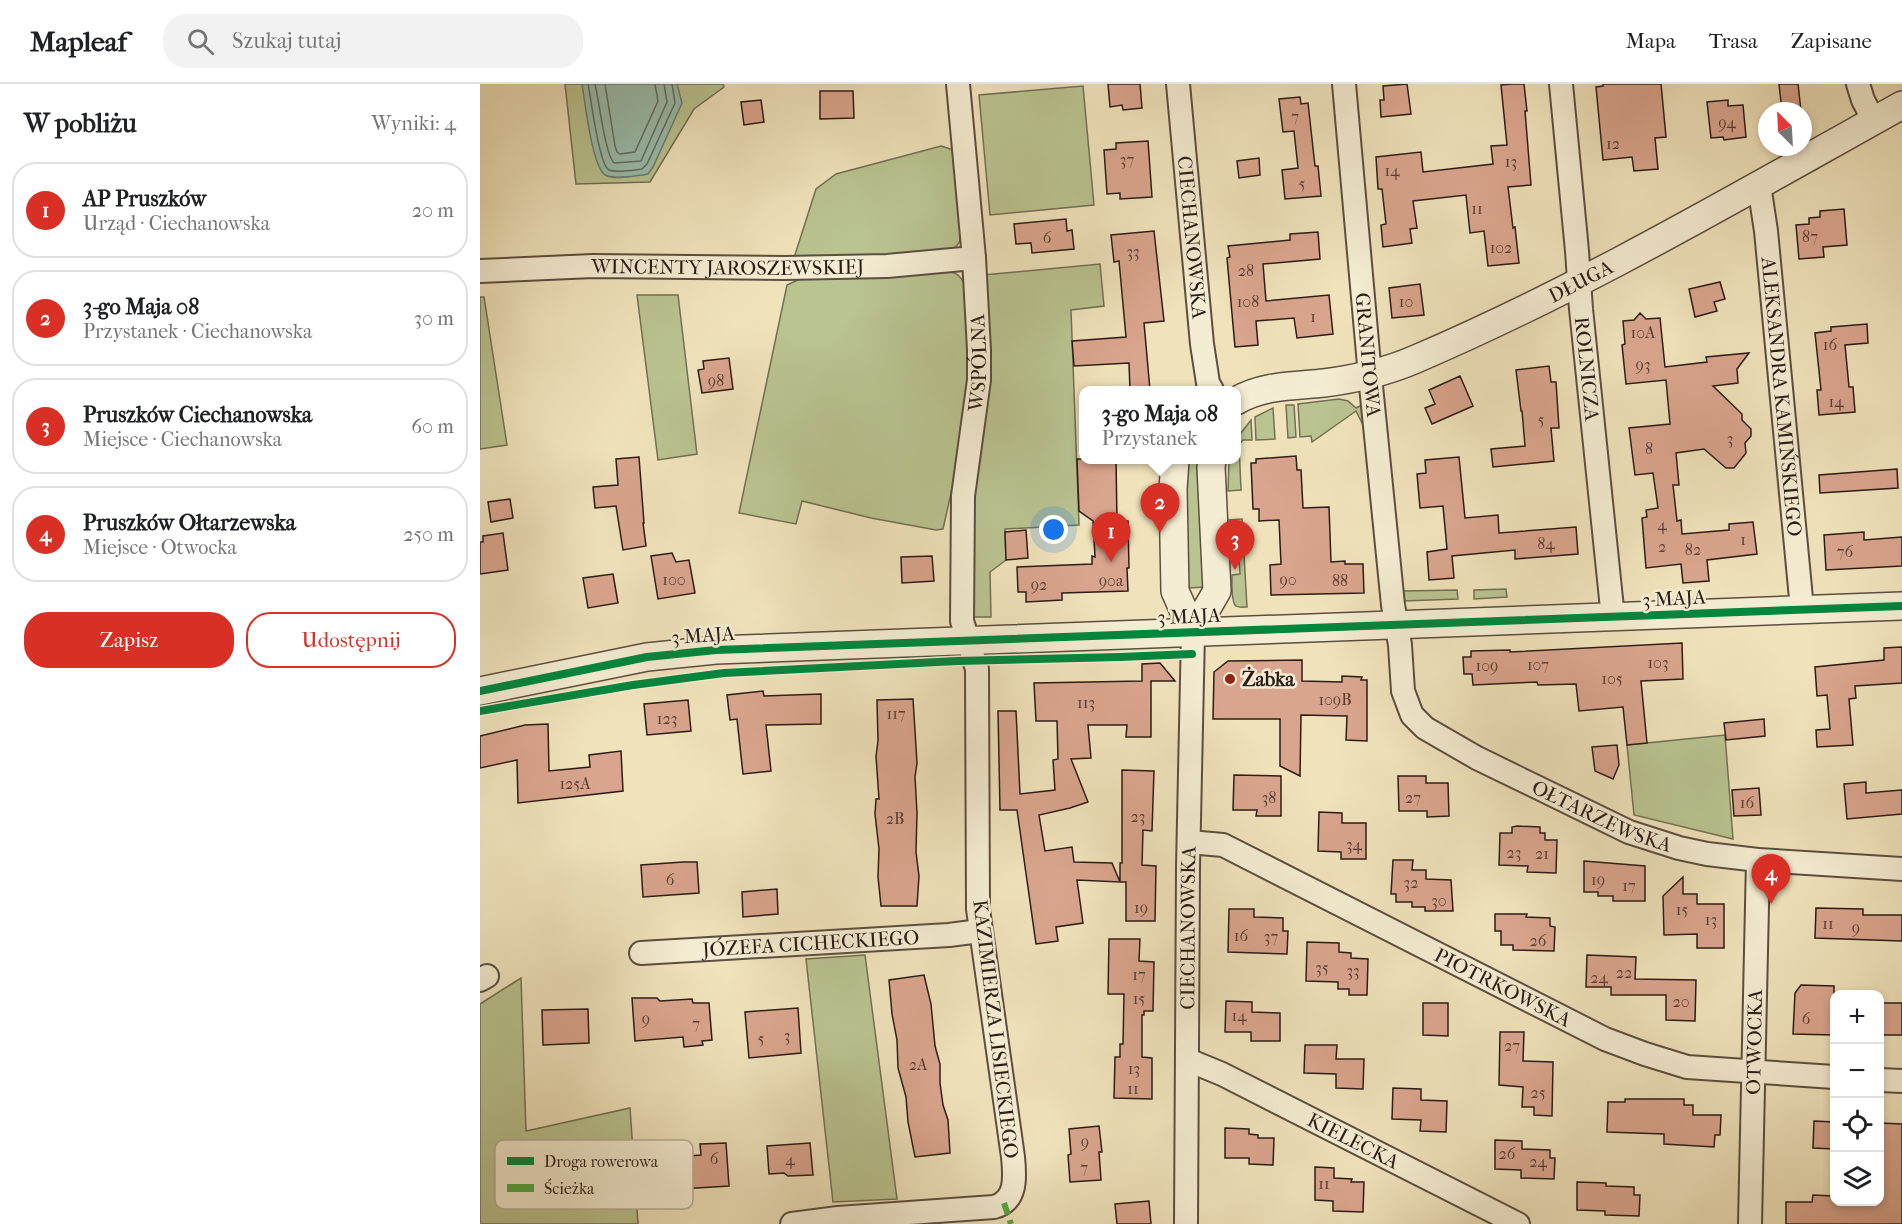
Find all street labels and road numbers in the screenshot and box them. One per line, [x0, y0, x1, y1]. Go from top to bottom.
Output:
street label: CIECHANOWSKA [1173, 155, 1211, 321]
street label: WINCENTY JAROSZEWSKIEJ [590, 255, 865, 280]
street label: DŁUGA [1545, 255, 1618, 308]
street label: ALEKSANDRA KAMIŃSKIEGO [1756, 255, 1806, 538]
street label: GRANITOWA [1351, 292, 1385, 419]
street label: WSPÓLNA [964, 312, 991, 414]
street label: ROLNICZA [1570, 316, 1604, 423]
street label: 3 MAJA [1642, 585, 1707, 612]
street label: 3 MAJA [1157, 604, 1222, 629]
street label: 3 MAJA [671, 622, 737, 649]
street label: OŁTARZEWSKA [1528, 776, 1675, 857]
street label: CIECHANOWSKA [1176, 845, 1200, 1010]
street label: KAZIMIERZA LISIECKIEGO [968, 898, 1023, 1160]
street label: JÓZEFA CICHECKIEGO [700, 926, 920, 962]
street label: PIOTRKOWSKA [1431, 943, 1576, 1032]
street label: OTWOCKA [1742, 988, 1767, 1095]
street label: KIELECKA [1303, 1108, 1404, 1174]

